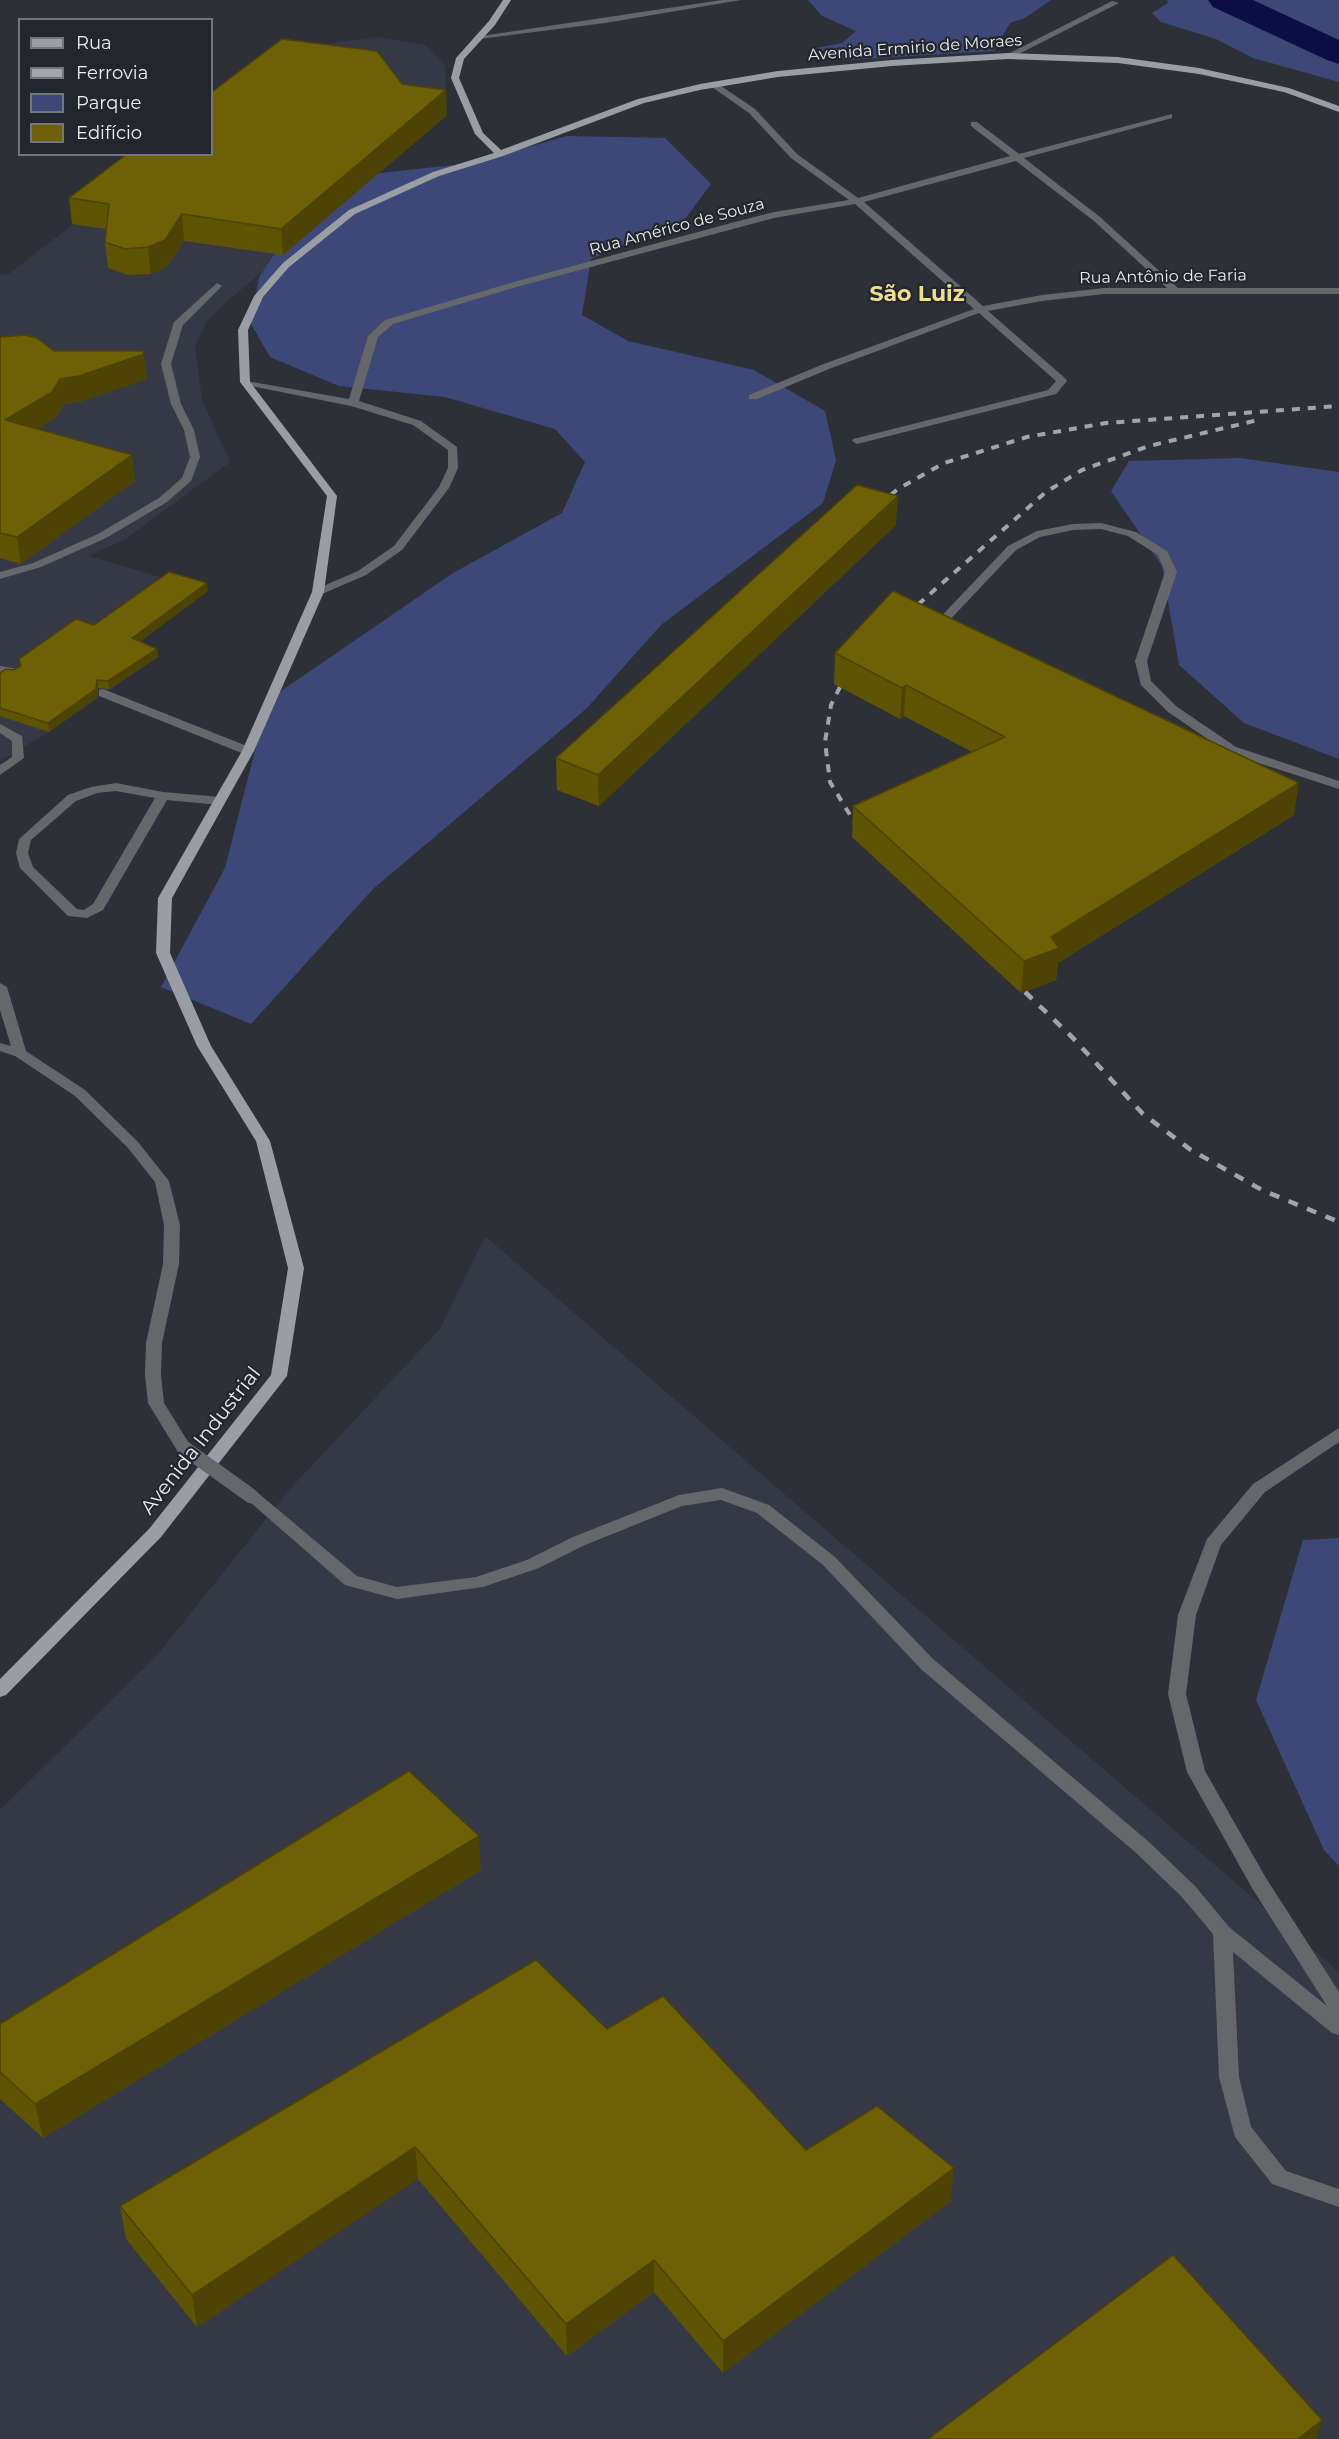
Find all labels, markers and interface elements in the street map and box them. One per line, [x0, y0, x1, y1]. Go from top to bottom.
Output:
legend [18, 18, 213, 156]
street label: Avenida Ermirio de Moraes [807, 31, 1023, 65]
text: Rua [76, 32, 112, 54]
text: Ferrovia [76, 62, 148, 84]
text: Parque [76, 92, 141, 114]
text: Edifício [76, 122, 142, 144]
street label: Rua Américo de Souza [587, 194, 767, 260]
street label: Rua Antônio de Faria [1079, 266, 1247, 288]
district label: São Luiz [869, 282, 965, 308]
street label: Avenida Industrial [136, 1362, 266, 1520]

